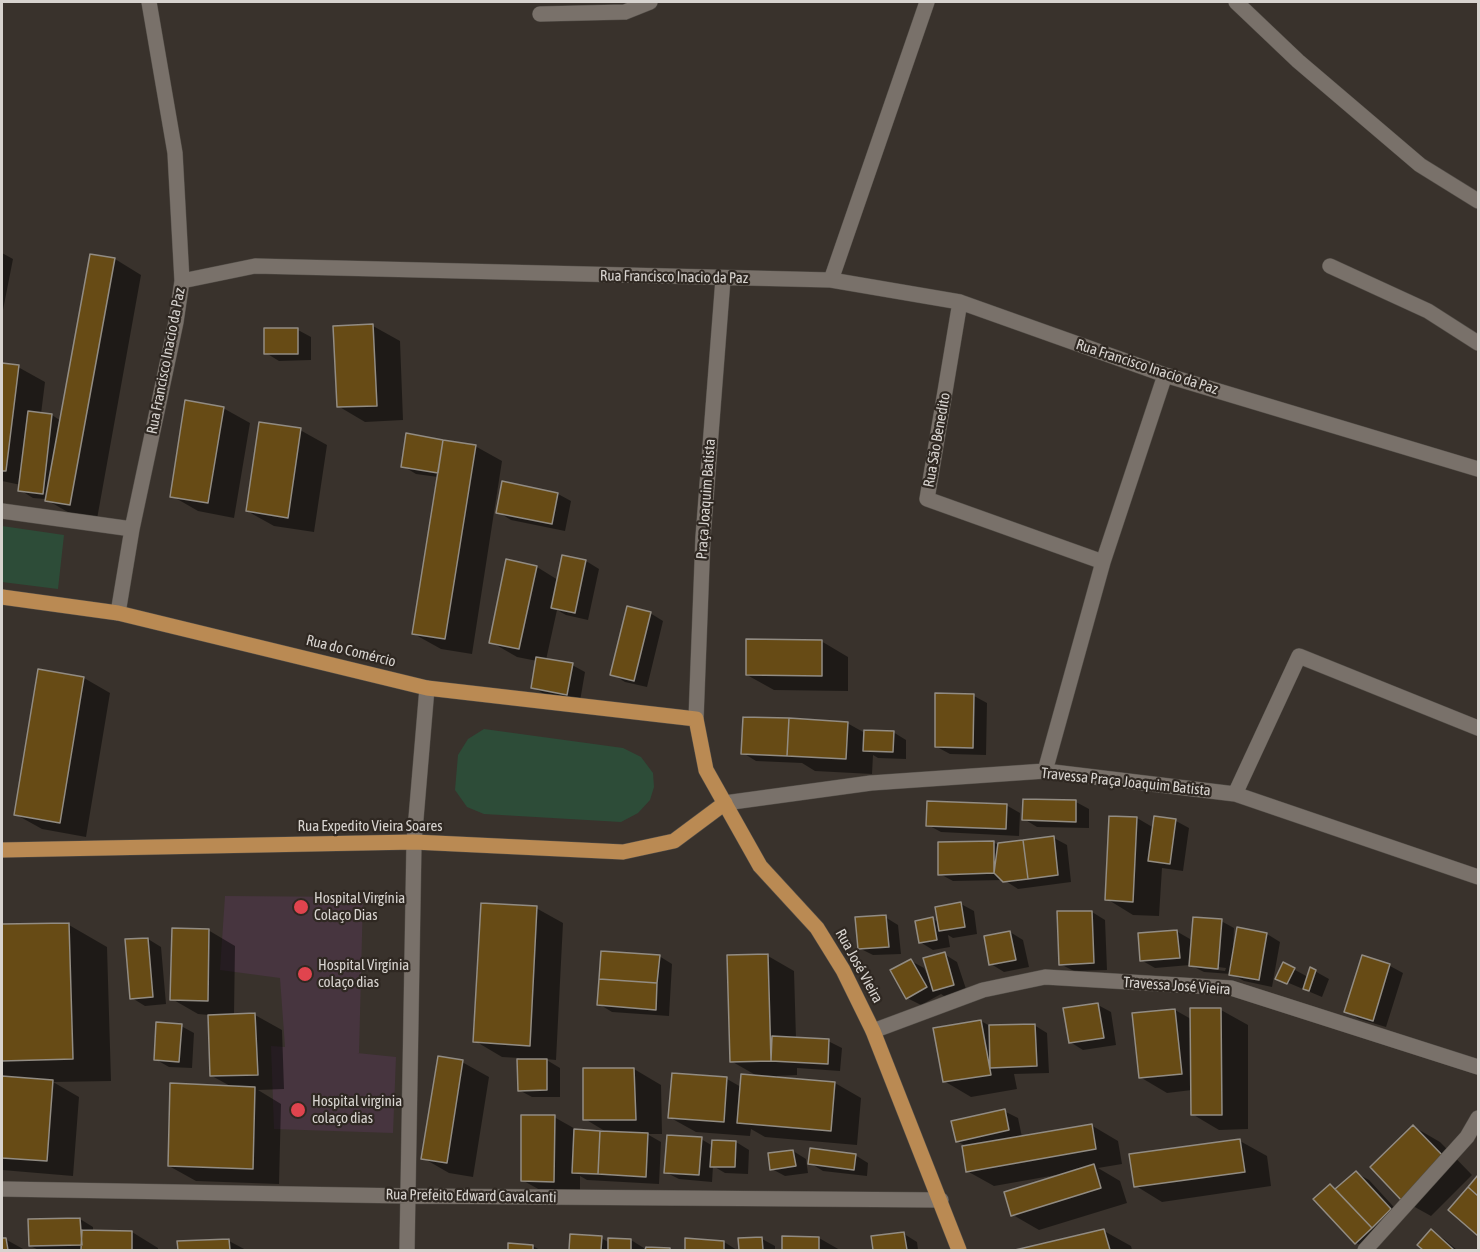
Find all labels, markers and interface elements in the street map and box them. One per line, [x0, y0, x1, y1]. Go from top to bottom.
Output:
street label: Rua Francisco Inacio da Paz [600, 267, 748, 287]
street label: Rua Francisco Inacio da Paz [143, 286, 189, 436]
street label: Rua Francisco Inacio da Paz [1074, 335, 1220, 399]
street label: Rua São Benedito [920, 391, 954, 489]
street label: Praça Joaquim Batista [693, 438, 719, 560]
street label: Rua do Comércio [304, 631, 398, 671]
street label: Travessa Praça Joaquim Batista [1040, 764, 1212, 800]
street label: Rua Expedito Vieira Soares [298, 817, 442, 835]
place label: Hospital Virgínia Colaço Dias [314, 889, 405, 924]
marker: Hospital Virgínia Colaço Dias [292, 898, 310, 916]
street label: Rua José Vieira [831, 926, 887, 1006]
place label: Hospital Virgínia colaço dias [318, 956, 409, 991]
marker: Hospital Virgínia colaço dias [296, 965, 314, 983]
street label: Travessa José Vieira [1123, 973, 1231, 999]
place label: Hospital virginia colaço dias [312, 1092, 402, 1127]
marker: Hospital virginia colaço dias [289, 1101, 307, 1119]
street label: Rua Prefeito Edward Cavalcanti [385, 1186, 557, 1206]

